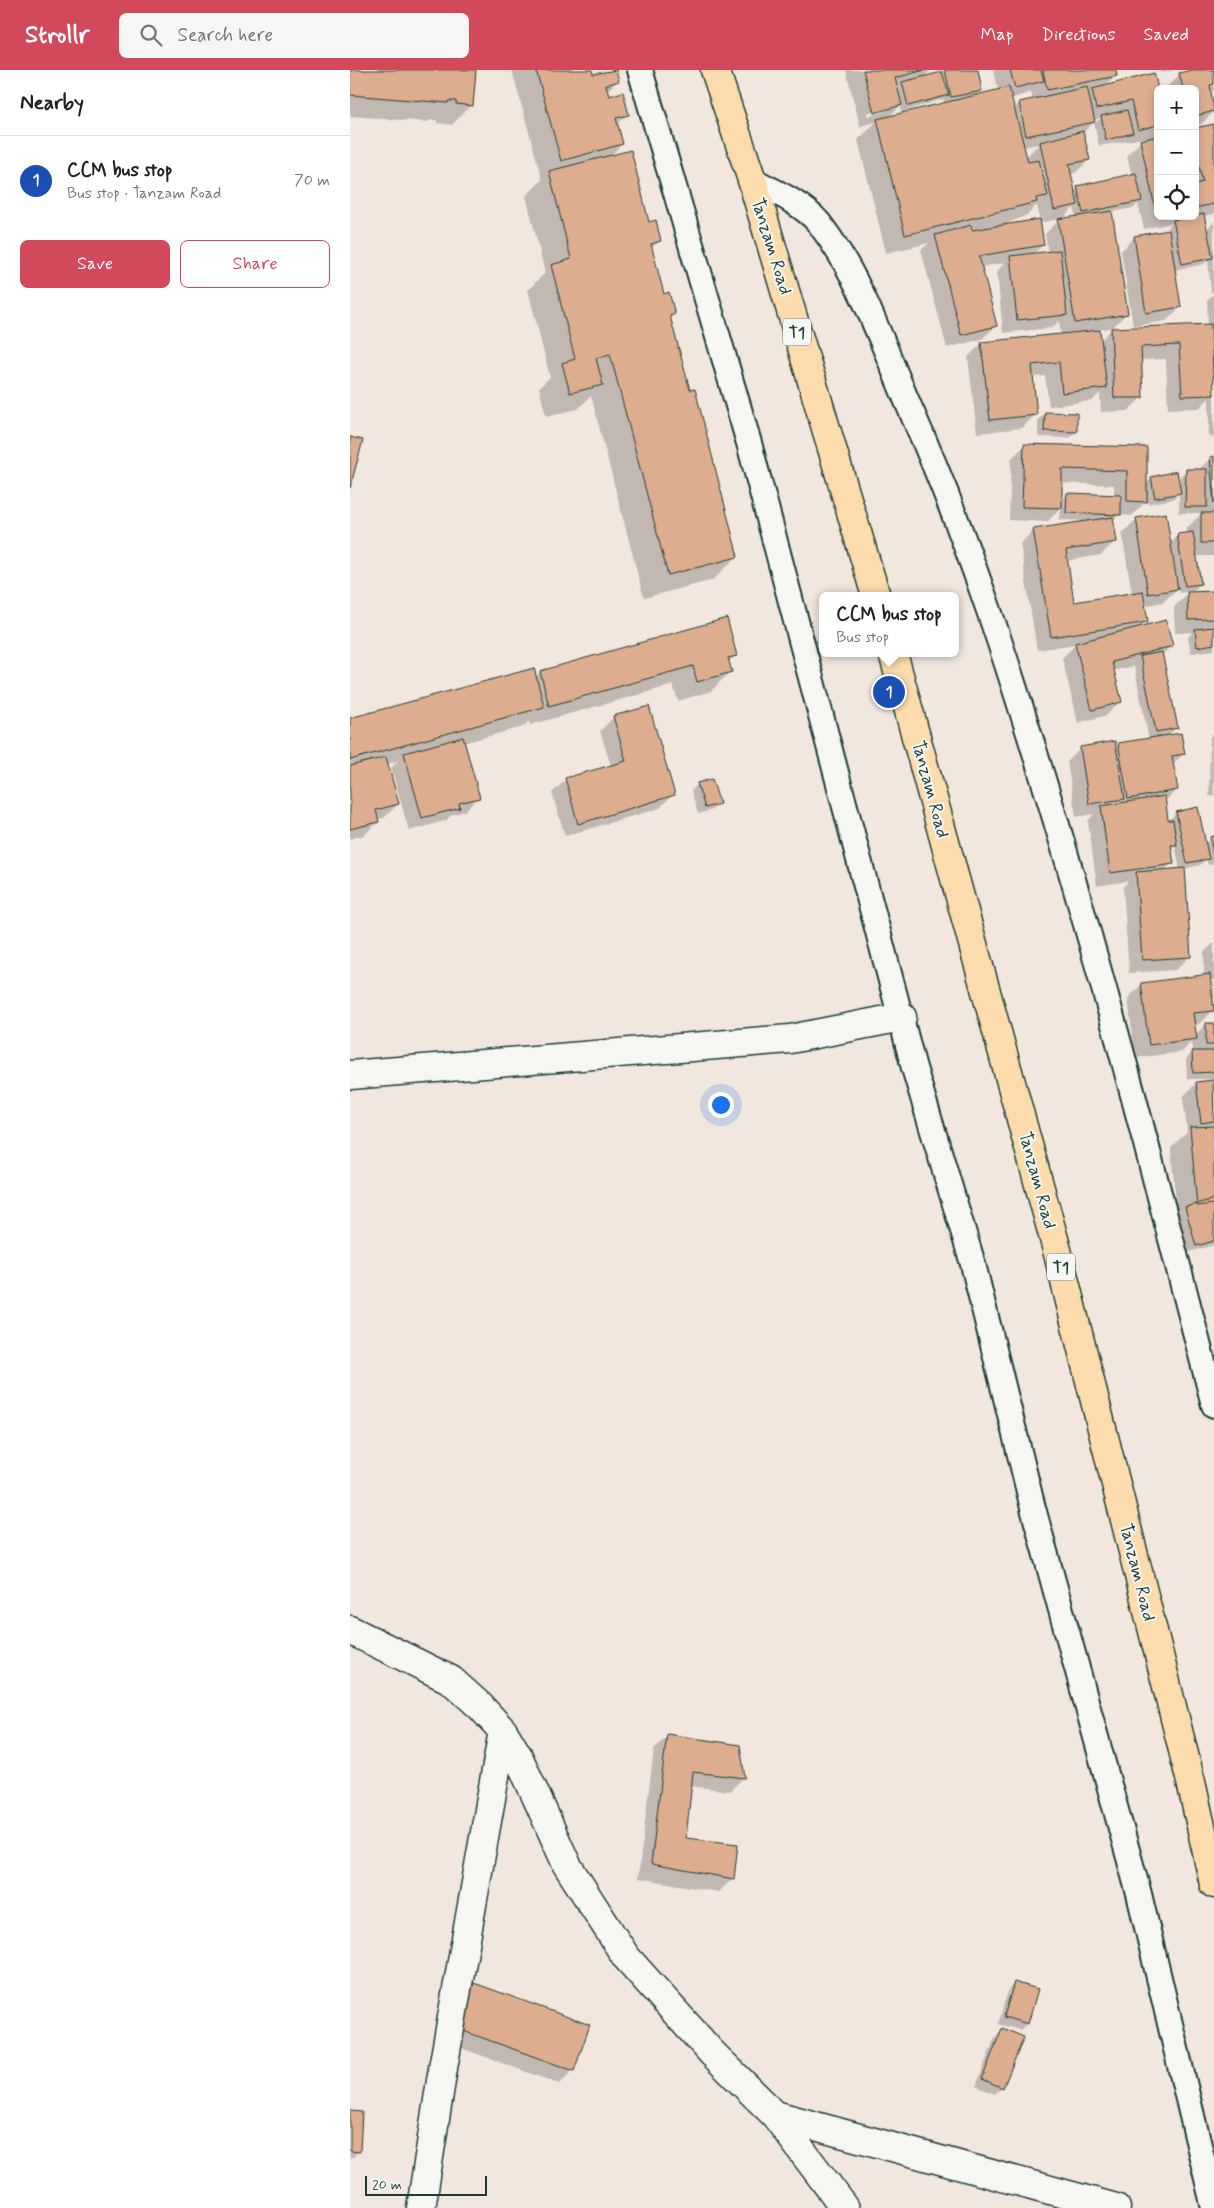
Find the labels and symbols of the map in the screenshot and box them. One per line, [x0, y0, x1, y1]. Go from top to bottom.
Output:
street label: Tanzam Road [745, 195, 797, 298]
road number: T1 [783, 318, 811, 346]
pin: 1 [873, 673, 905, 711]
street label: Tanzam Road [905, 738, 955, 841]
your location [708, 1092, 734, 1118]
street label: Tanzam Road [1012, 1129, 1062, 1232]
road number: T1 [1047, 1254, 1075, 1280]
street label: Tanzam Road [1113, 1521, 1161, 1624]
scale bar [365, 2173, 488, 2196]

